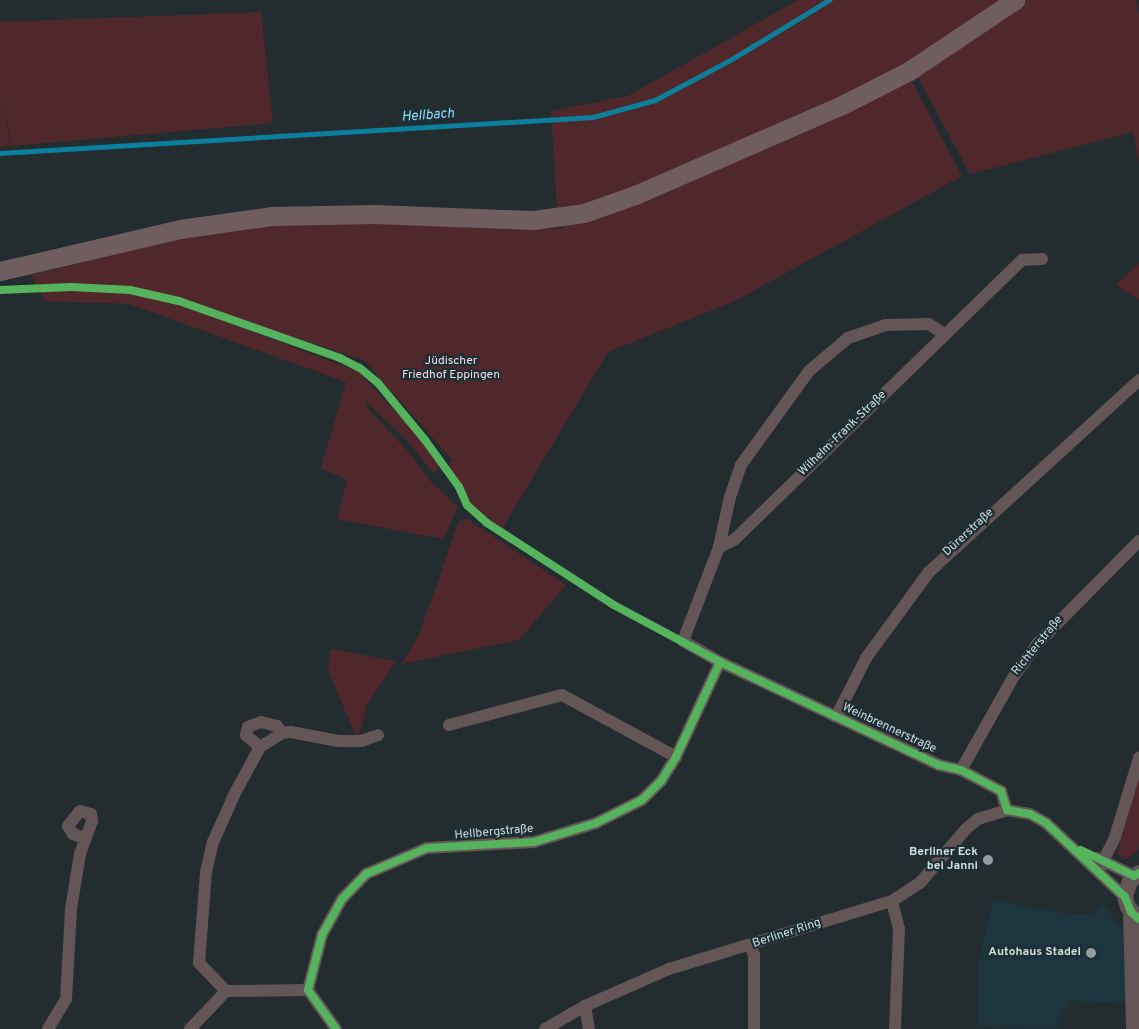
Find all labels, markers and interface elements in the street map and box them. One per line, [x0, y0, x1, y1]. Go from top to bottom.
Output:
water label: Hellbach [401, 106, 455, 126]
park label: Jüdischer Friedhof Eppingen [402, 355, 500, 383]
street label: Wilhelm-Frank-Straße [796, 388, 890, 480]
street label: Dürerstraße [941, 506, 997, 560]
street label: Richterstraße [1010, 613, 1066, 679]
street label: Weinbrennerstraße [840, 701, 938, 757]
street label: Hellbergstraße [454, 822, 534, 844]
place label: Berliner Eck bei Janni [909, 846, 978, 874]
marker: Berliner Eck bei Janni [982, 854, 994, 866]
street label: Berliner Ring [751, 916, 823, 952]
place label: Autohaus Stadel [988, 946, 1081, 960]
marker: Autohaus Stadel [1085, 947, 1097, 959]

